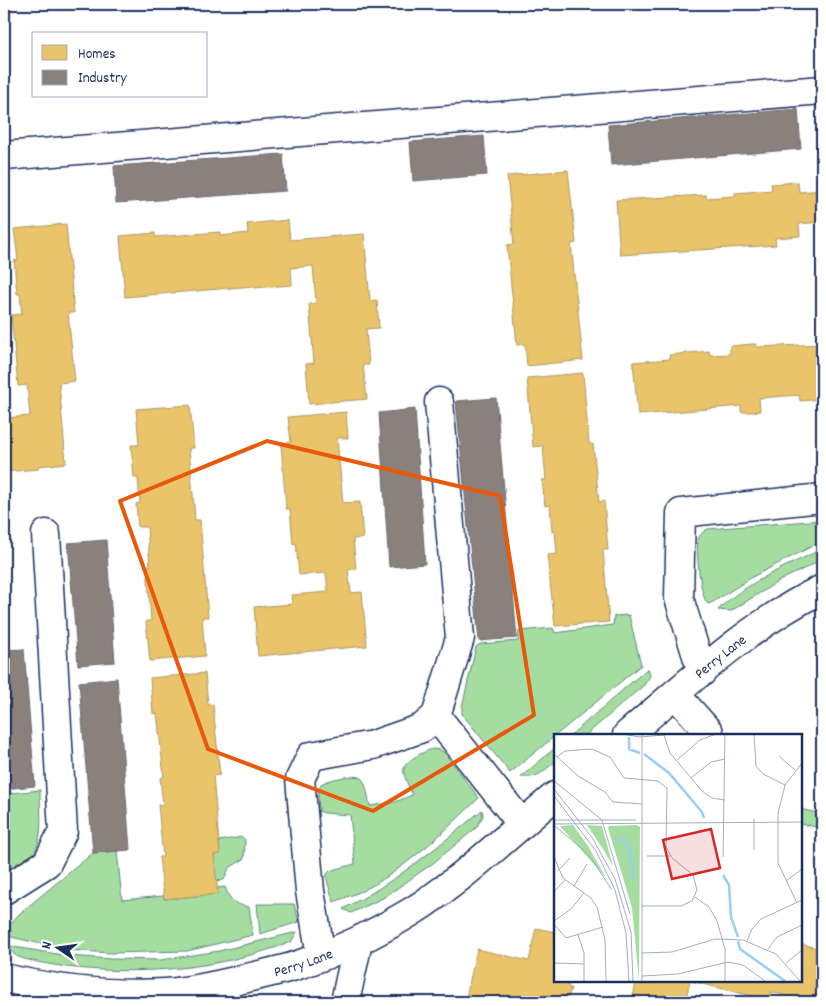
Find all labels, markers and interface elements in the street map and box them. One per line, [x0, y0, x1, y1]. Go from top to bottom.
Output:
legend [32, 32, 208, 98]
text: Homes [78, 44, 116, 66]
text: Industry [78, 68, 127, 90]
street label: Perry Lane [691, 630, 752, 685]
inset map [554, 734, 801, 981]
north arrow [32, 924, 82, 974]
text: N [37, 940, 58, 951]
street label: Perry Lane [272, 944, 337, 984]

